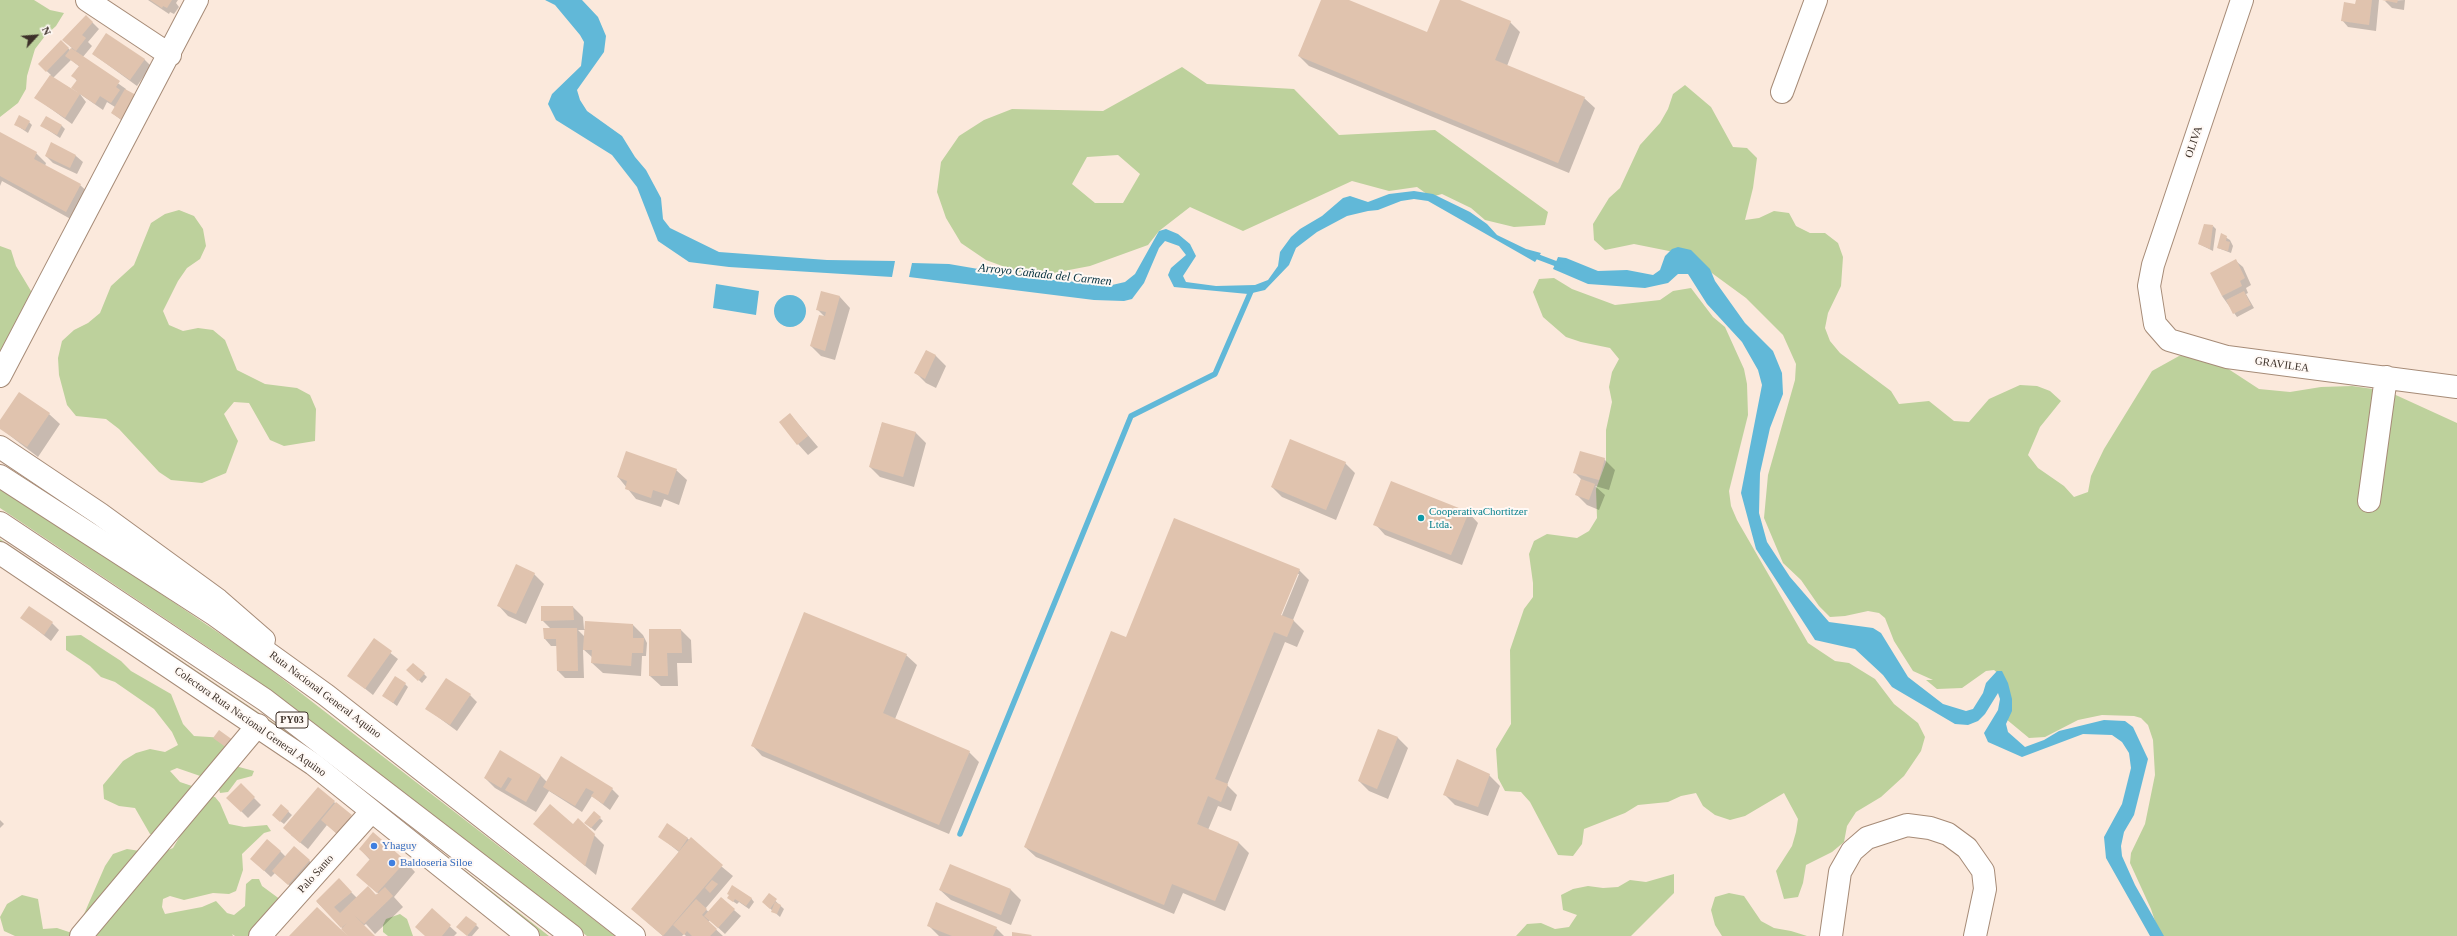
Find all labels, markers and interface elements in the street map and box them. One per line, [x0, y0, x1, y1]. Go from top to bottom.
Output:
north arrow [16, 16, 56, 56]
text: N [40, 25, 54, 37]
street label: OLIVA [2182, 124, 2206, 160]
water label: Arroyo Cañada del Carmen [978, 261, 1112, 289]
street label: GRAVILEA [2254, 355, 2310, 375]
place label: CooperativaChortitzer Ltda. [1429, 505, 1527, 531]
marker: CooperativaChortitzer Ltda. [1416, 513, 1426, 523]
street label: Ruta Nacional General Aquino [267, 649, 383, 741]
street label: Colectora Ruta Nacional General Aquino [172, 664, 328, 780]
road number: PY03 [276, 712, 308, 728]
place label: Yhaguy [382, 839, 417, 853]
marker: Yhaguy [369, 841, 379, 851]
street label: Palo Santo [295, 852, 337, 896]
place label: Baldoseria Siloe [400, 856, 472, 870]
marker: Baldoseria Siloe [387, 858, 397, 868]

